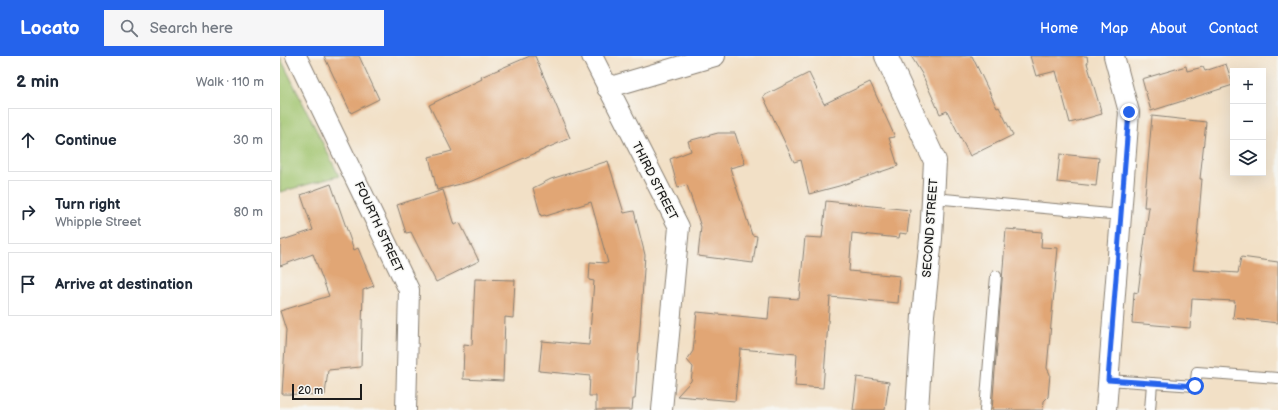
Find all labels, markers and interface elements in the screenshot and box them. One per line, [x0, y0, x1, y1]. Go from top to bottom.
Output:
search box [104, 10, 384, 46]
text: Locato [20, 17, 80, 40]
icon: search [118, 17, 140, 39]
text: Search here [150, 19, 233, 38]
text: Home [1040, 20, 1078, 37]
text: Map [1100, 20, 1128, 37]
text: About [1150, 20, 1187, 37]
text: Contact [1209, 20, 1258, 37]
map controls [1230, 68, 1266, 176]
button: + [1230, 68, 1266, 104]
text: 2 min [16, 72, 59, 92]
text: Walk · 110 m [196, 74, 264, 90]
route end [1120, 103, 1138, 121]
button: − [1230, 104, 1266, 140]
icon: ahead [17, 129, 39, 151]
text: Continue [55, 131, 117, 150]
text: 30 m [233, 132, 263, 148]
street label: THIRD STREET [628, 140, 681, 224]
button: layers [1230, 140, 1266, 176]
street label: SECOND STREET [920, 177, 941, 278]
street label: FOURTH STREET [351, 179, 406, 276]
text: Turn right [55, 195, 120, 214]
icon: right [17, 201, 39, 223]
text: 80 m [234, 204, 263, 220]
text: Whipple Street [55, 214, 141, 230]
icon: arrive [17, 273, 39, 295]
text: Arrive at destination [55, 275, 193, 294]
route start [1186, 377, 1204, 395]
scale bar [292, 382, 362, 401]
text: 20 m [298, 384, 323, 397]

